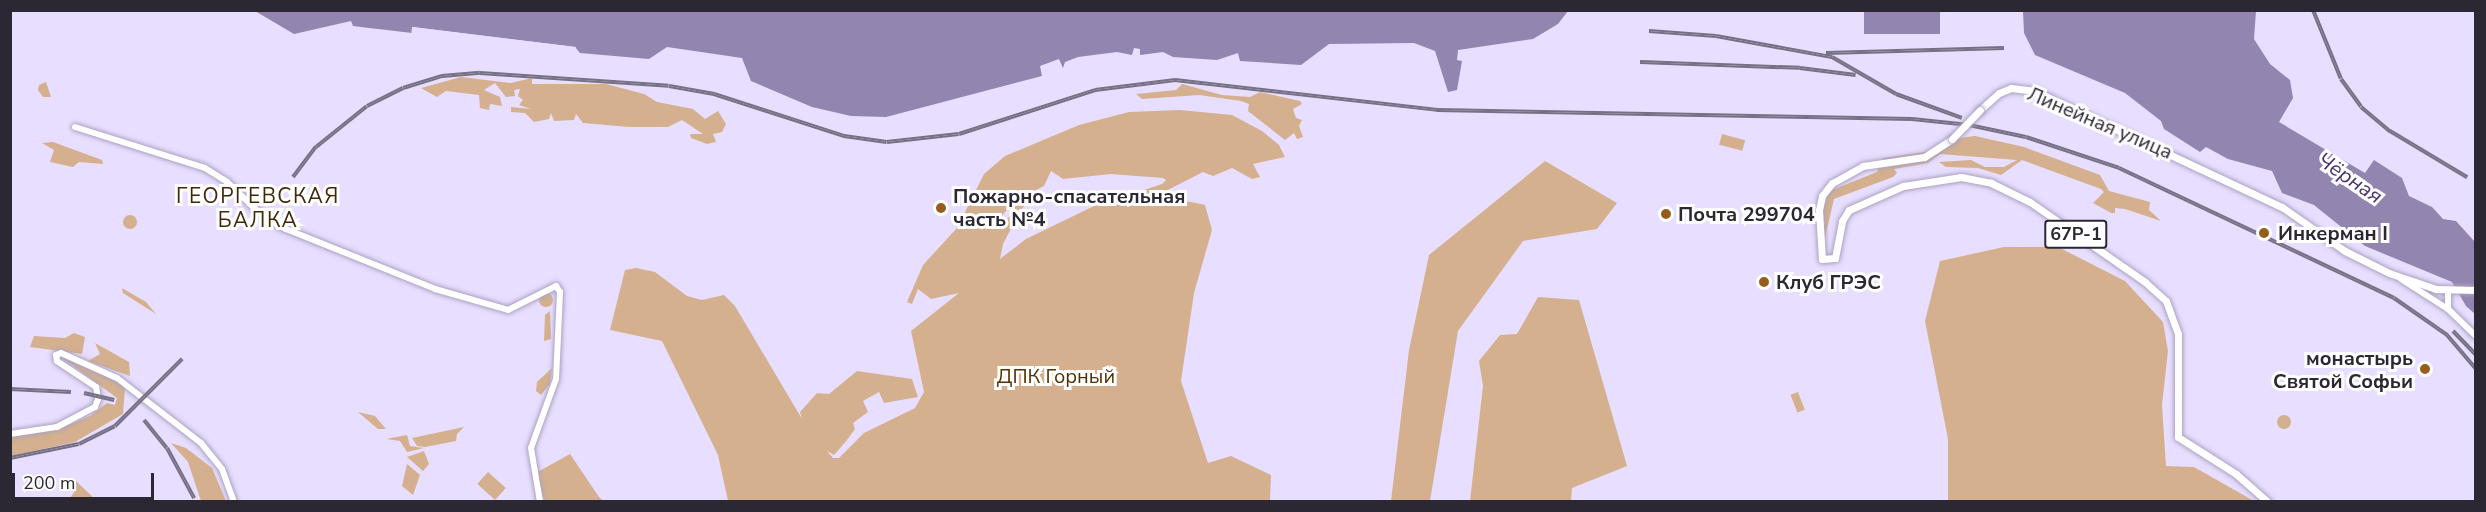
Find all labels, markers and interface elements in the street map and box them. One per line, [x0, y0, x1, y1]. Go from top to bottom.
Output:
street label: Линейная улица [2024, 82, 2176, 164]
water label: Чёрная [2313, 147, 2387, 209]
district label: ГЕОРГЕВСКАЯ БАЛКА [176, 183, 340, 233]
place label: Пожарно-спасательная часть №4 [953, 184, 1185, 231]
marker: Пожарно-спасательная часть №4 [934, 201, 948, 215]
place label: Почта 299704 [1678, 202, 1815, 226]
marker: Почта 299704 [1659, 207, 1673, 221]
road number: 67Р-1 [2043, 219, 2109, 249]
place label: Инкерман I [2278, 221, 2388, 245]
marker: Инкерман I [2255, 224, 2273, 242]
place label: Клуб ГРЭС [1776, 270, 1881, 294]
marker: Клуб ГРЭС [1757, 275, 1771, 289]
place label: монастырь Святой Софьи [2273, 346, 2413, 393]
marker: монастырь Святой Софьи [2418, 362, 2432, 376]
park label: ДПК Горный [997, 364, 1115, 388]
scale bar [15, 461, 158, 499]
text: 200 m [23, 471, 75, 495]

